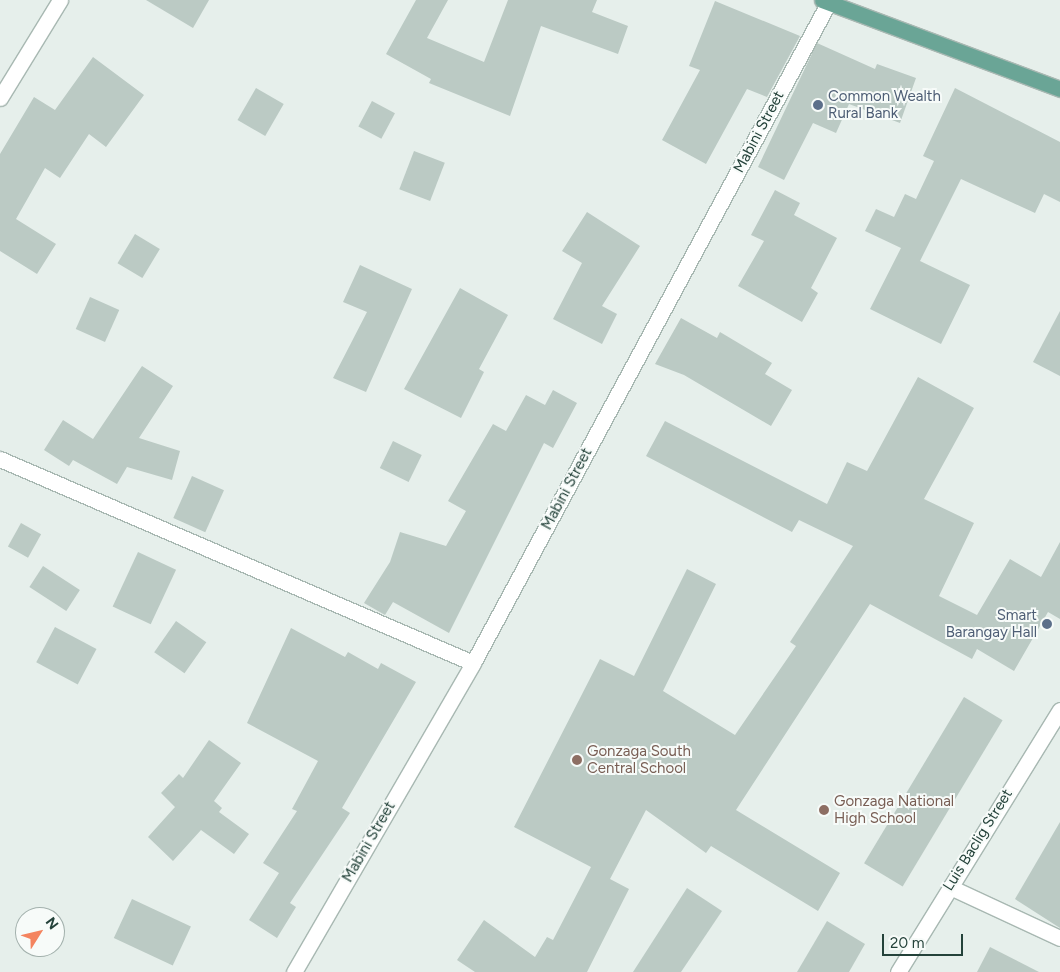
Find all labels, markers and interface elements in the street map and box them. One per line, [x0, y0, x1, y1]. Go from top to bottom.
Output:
place label: Common Wealth Rural Bank [828, 87, 941, 122]
street label: Mabini Street [730, 88, 788, 176]
marker: Common Wealth Rural Bank [812, 99, 824, 111]
street label: Mabini Street [538, 445, 596, 533]
place label: Smart Barangay Hall [946, 606, 1037, 641]
marker: Smart Barangay Hall [1041, 618, 1053, 630]
place label: Gonzaga South Central School [587, 742, 691, 777]
marker: Gonzaga South Central School [571, 754, 583, 766]
street label: Luis Baclig Street [939, 786, 1017, 894]
place label: Gonzaga National High School [834, 792, 954, 827]
street label: Mabini Street [339, 798, 399, 886]
marker: Gonzaga National High School [818, 804, 830, 816]
north arrow [15, 907, 65, 957]
text: N [42, 914, 62, 933]
scale bar [885, 924, 966, 956]
text: 20 m [890, 934, 924, 952]

